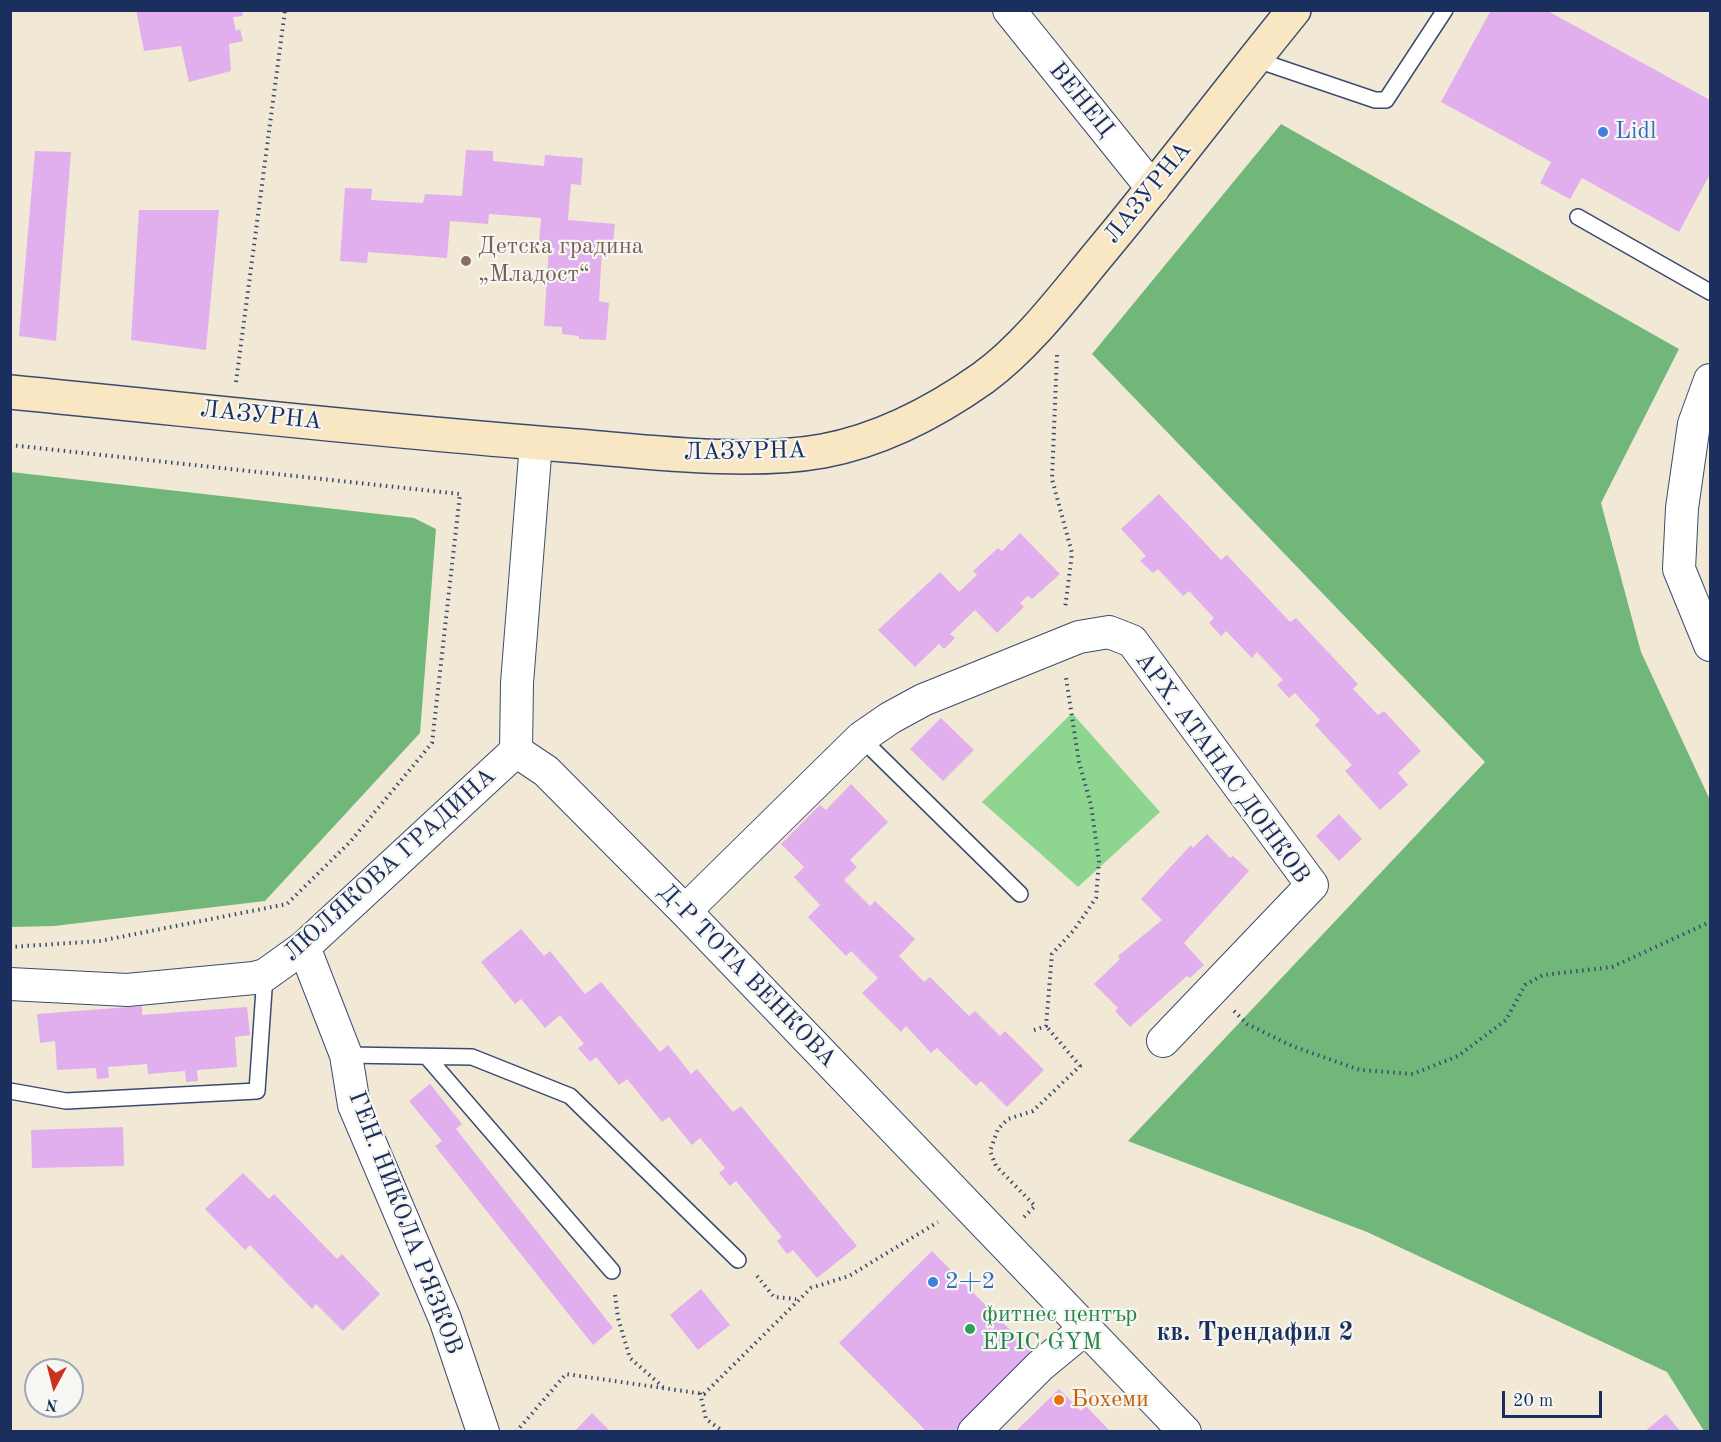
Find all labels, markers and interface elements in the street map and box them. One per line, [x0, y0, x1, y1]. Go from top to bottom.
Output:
street label: ВЕНЕЦ [1042, 57, 1120, 143]
place label: Lidl [1615, 118, 1657, 146]
marker: Lidl [1596, 125, 1610, 139]
street label: ЛАЗУРНА [1098, 136, 1198, 250]
place label: Детска градина „Младост“ [478, 233, 644, 289]
marker: Детска градина „Младост“ [459, 254, 473, 268]
street label: ЛАЗУРНА [199, 395, 323, 437]
street label: ЛАЗУРНА [683, 437, 807, 467]
street label: АРХ. АТАНАС ДОНКОВ [1128, 647, 1316, 889]
street label: ЛЮЛЯКОВА ГРАДИНА [278, 762, 502, 968]
street label: Д-Р ТОТА ВЕНКОВА [652, 878, 842, 1074]
street label: ГЕН. НИКОЛА РЯЗКОВ [341, 1087, 469, 1359]
place label: 2+2 [945, 1268, 995, 1296]
marker: 2+2 [926, 1275, 940, 1289]
place label: фитнес център EPIC GYM [982, 1301, 1137, 1357]
district label: кв. Трендафил 2 [1156, 1317, 1354, 1349]
marker: фитнес център EPIC GYM [963, 1322, 977, 1336]
north arrow [24, 1358, 84, 1418]
scale bar [1505, 1379, 1606, 1417]
place label: Бохеми [1071, 1386, 1149, 1414]
text: 20 m [1513, 1392, 1553, 1410]
marker: Бохеми [1052, 1393, 1066, 1407]
text: N [45, 1395, 59, 1413]

